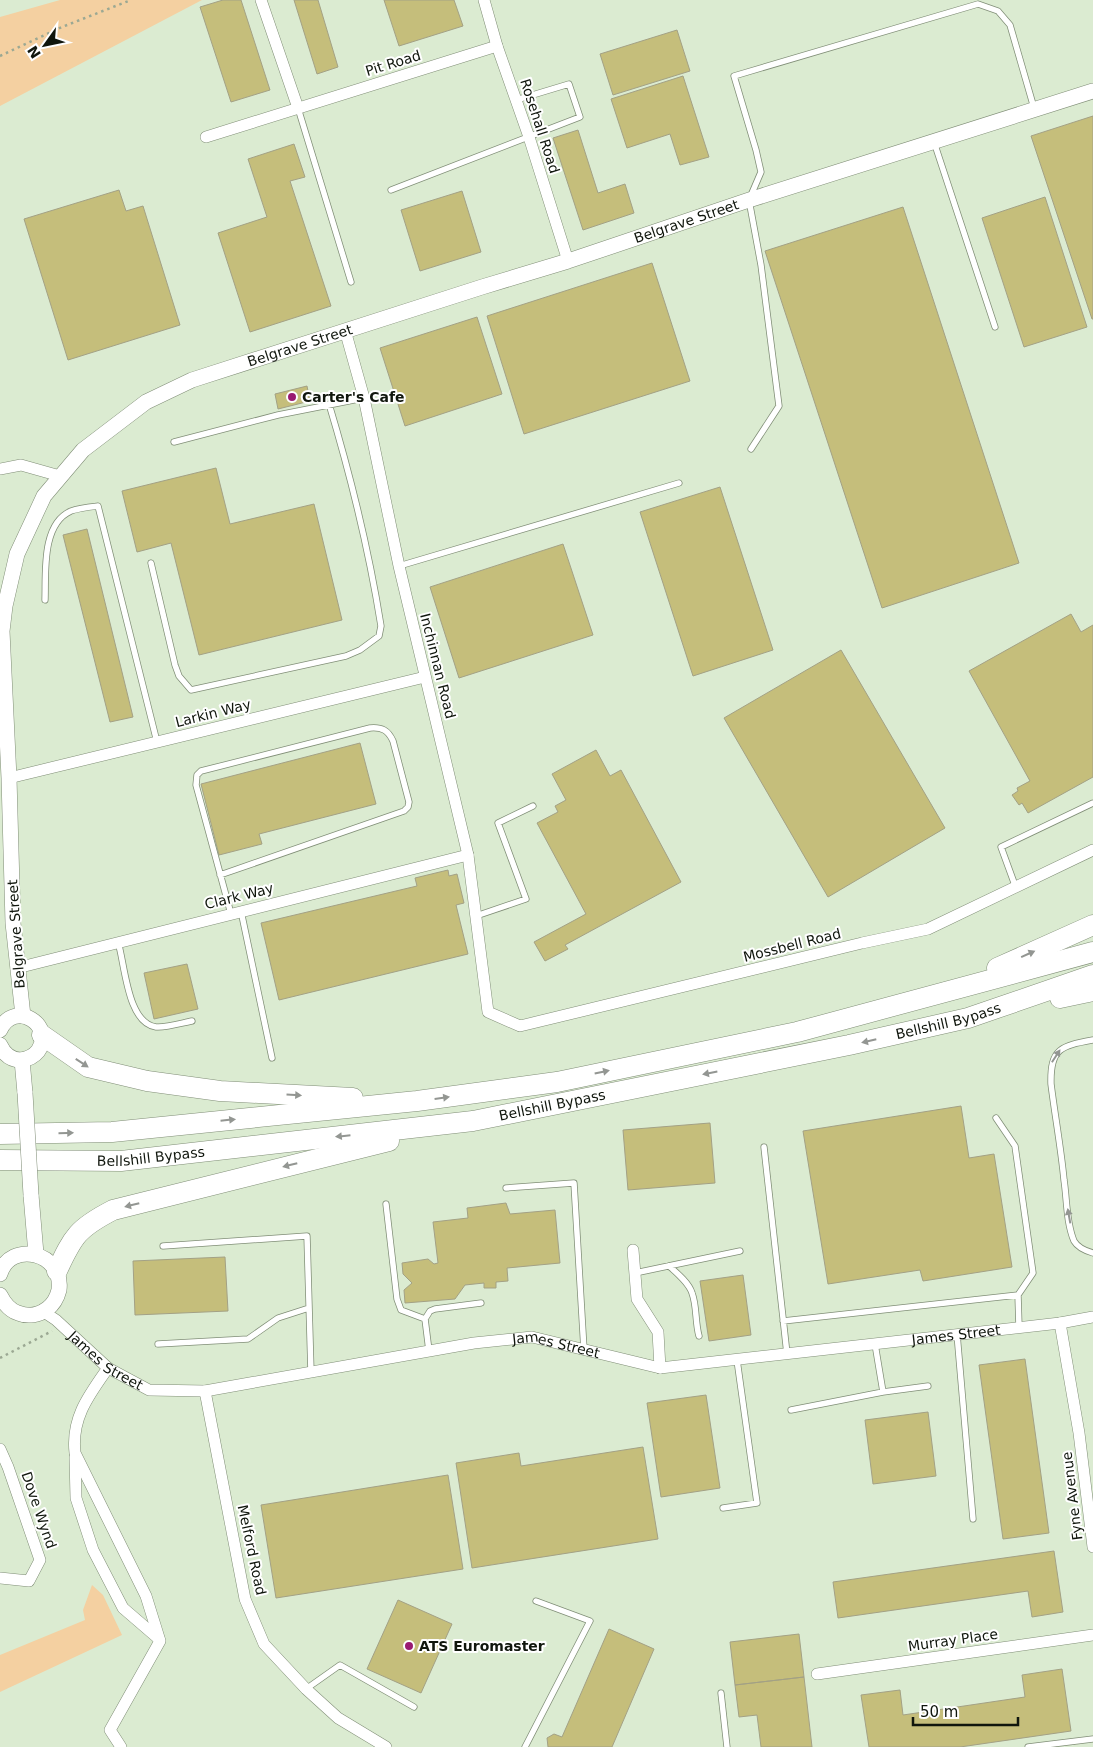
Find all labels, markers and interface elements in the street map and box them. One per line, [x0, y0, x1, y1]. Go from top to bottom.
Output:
north arrow [20, 20, 70, 70]
text: N [24, 43, 44, 61]
street label: Pit Road [363, 47, 423, 79]
street label: Rosehall Road [517, 77, 563, 175]
street label: Belgrave Street [632, 196, 741, 246]
street label: Belgrave Street [245, 321, 355, 370]
place label: Carter's Cafe [302, 389, 405, 405]
marker: Carter's Cafe [286, 391, 298, 403]
street label: Inchinnan Road [417, 612, 459, 720]
street label: Larkin Way [174, 696, 252, 730]
street label: Belgrave Street [4, 878, 28, 989]
street label: Clark Way [203, 880, 275, 912]
street label: Mossbell Road [742, 925, 842, 965]
one-way arrow [1021, 949, 1035, 957]
street label: Bellshill Bypass [894, 999, 1003, 1042]
one-way arrow [861, 1037, 876, 1045]
one-way arrow [1051, 1049, 1061, 1063]
one-way arrow [76, 1058, 89, 1068]
one-way arrow [595, 1068, 611, 1076]
one-way arrow [702, 1069, 717, 1077]
street label: Bellshill Bypass [497, 1086, 607, 1124]
one-way arrow [286, 1091, 302, 1099]
one-way arrow [434, 1094, 450, 1102]
one-way arrow [220, 1116, 236, 1124]
one-way arrow [58, 1129, 74, 1137]
one-way arrow [334, 1132, 350, 1140]
street label: Bellshill Bypass [97, 1144, 206, 1169]
one-way arrow [282, 1161, 297, 1169]
one-way arrow [125, 1201, 140, 1209]
one-way arrow [1064, 1207, 1072, 1223]
street label: James Street [910, 1322, 1002, 1348]
street label: James Street [64, 1327, 146, 1393]
street label: James Street [510, 1328, 602, 1361]
street label: Fyne Avenue [1059, 1451, 1085, 1541]
street label: Dove Wynd [18, 1469, 60, 1551]
street label: Melford Road [235, 1503, 269, 1597]
street label: Murray Place [907, 1626, 999, 1654]
place label: ATS Euromaster [419, 1638, 545, 1654]
marker: ATS Euromaster [403, 1640, 415, 1652]
scale bar [913, 1694, 1018, 1726]
text: 50 m [920, 1703, 958, 1721]

